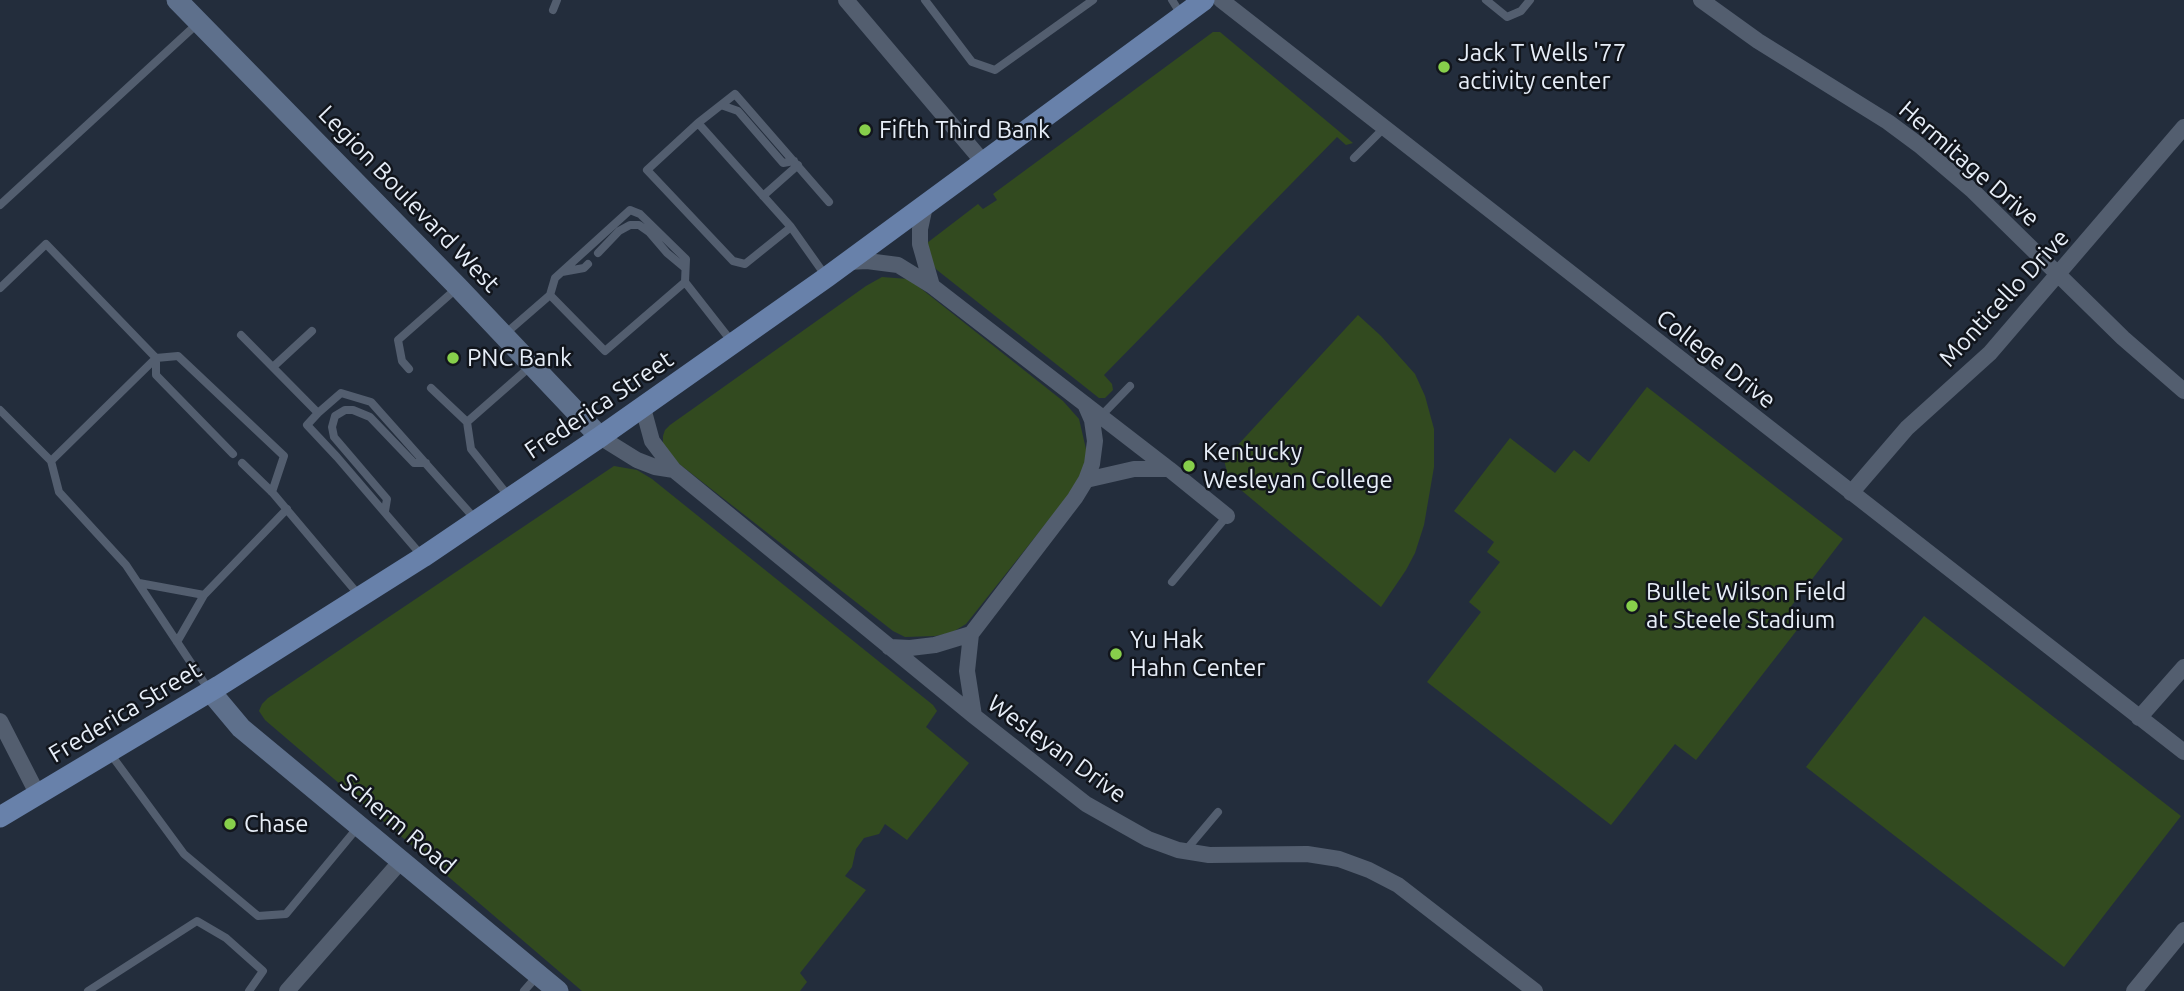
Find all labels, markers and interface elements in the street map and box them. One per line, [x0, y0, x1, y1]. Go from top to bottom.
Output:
place label: Jack T Wells '77 activity center [1458, 39, 1626, 95]
marker: Jack T Wells '77 activity center [1436, 59, 1452, 75]
street label: Hermitage Drive [1893, 95, 2045, 233]
street label: Legion Boulevard West [312, 100, 506, 298]
place label: Fifth Third Bank [879, 116, 1050, 144]
marker: Fifth Third Bank [857, 122, 873, 138]
street label: Monticello Drive [1933, 223, 2075, 373]
street label: College Drive [1650, 303, 1782, 415]
place label: PNC Bank [467, 344, 572, 372]
street label: Frederica Street [519, 345, 679, 465]
marker: PNC Bank [445, 350, 461, 366]
place label: Kentucky Wesleyan College [1203, 438, 1393, 494]
marker: Kentucky Wesleyan College [1181, 458, 1197, 474]
place label: Bullet Wilson Field at Steele Stadium [1646, 578, 1846, 634]
marker: Bullet Wilson Field at Steele Stadium [1624, 598, 1640, 614]
place label: Yu Hak Hahn Center [1130, 626, 1265, 682]
marker: Yu Hak Hahn Center [1108, 646, 1124, 662]
street label: Frederica Street [44, 655, 206, 769]
street label: Wesleyan Drive [982, 689, 1132, 809]
street label: Scherm Road [335, 768, 461, 880]
place label: Chase [244, 810, 308, 838]
marker: Chase [222, 816, 238, 832]

